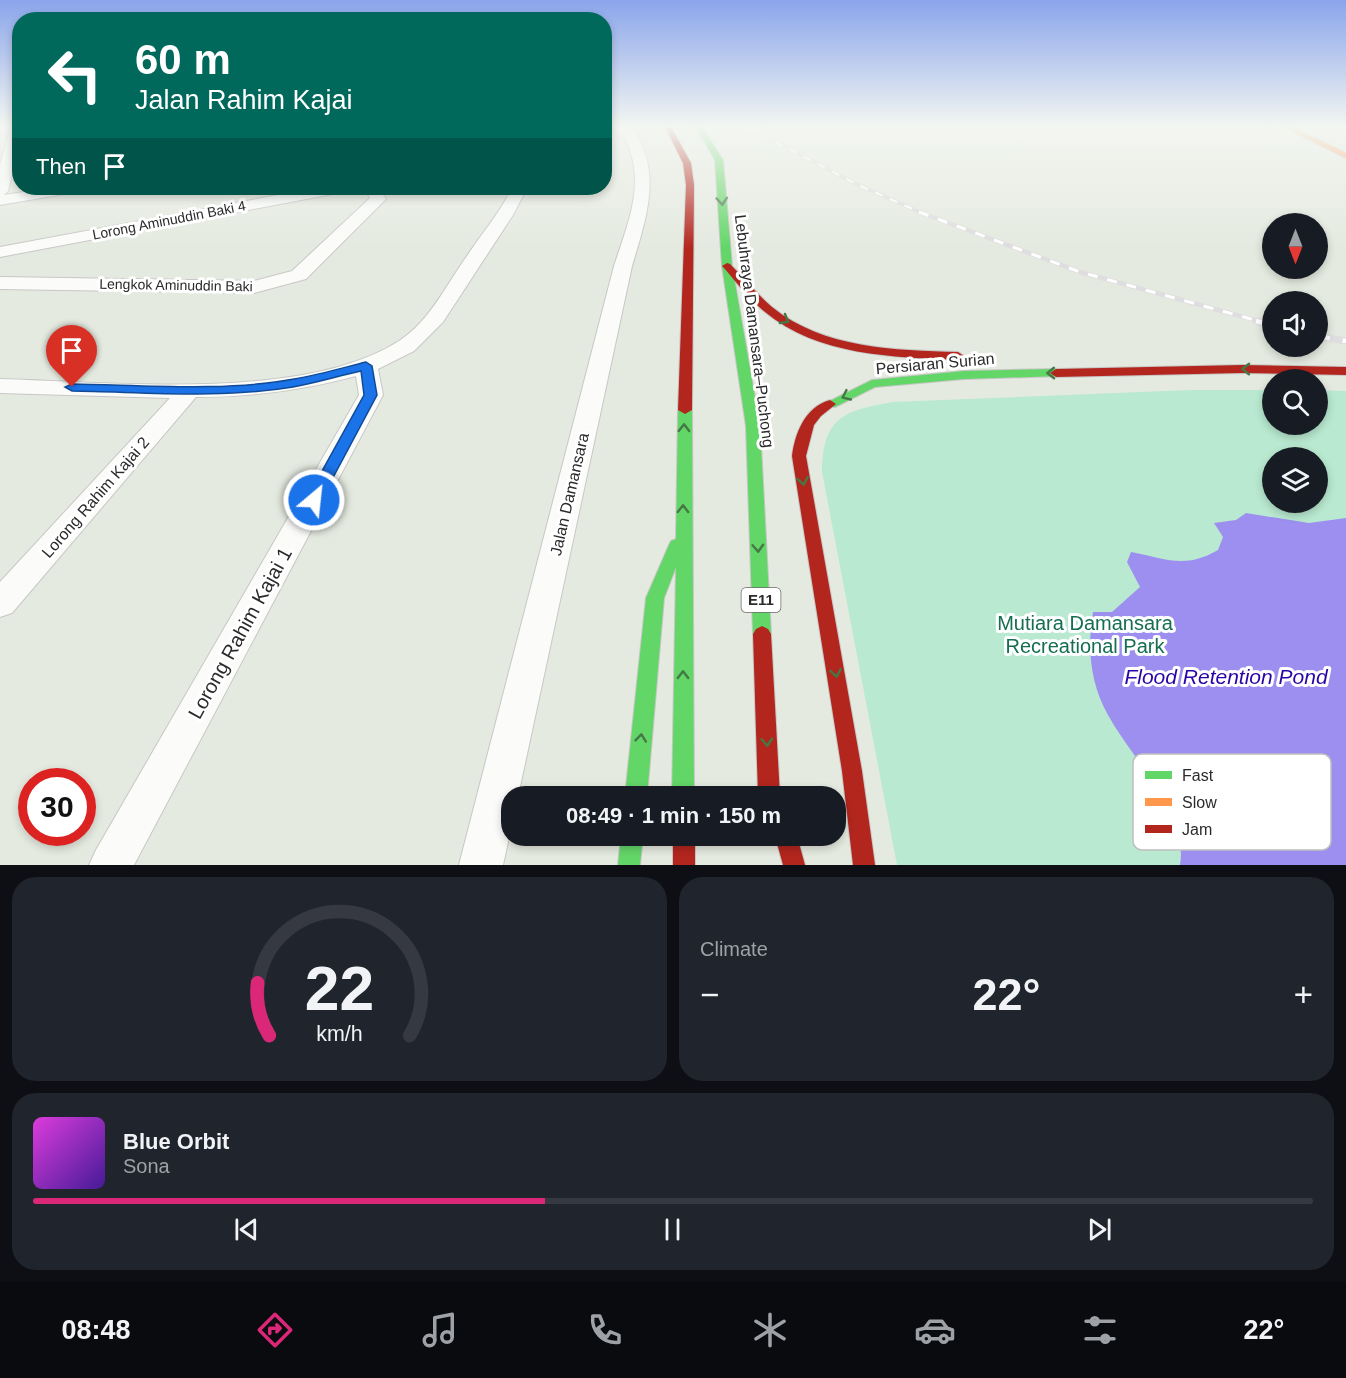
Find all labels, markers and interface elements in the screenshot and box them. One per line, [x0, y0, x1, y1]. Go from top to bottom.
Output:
icon: left [36, 36, 114, 114]
text: 60 m [135, 36, 231, 83]
text: Jalan Rahim Kajai [135, 85, 353, 115]
icon: arrive [98, 150, 131, 183]
text: Then [36, 154, 86, 179]
one-way arrow [715, 196, 728, 205]
street label: Lorong Aminuddin Baki 4 [91, 197, 247, 243]
street label: Lebuhraya Damansara–Puchong [732, 213, 777, 449]
north arrow [1262, 213, 1328, 279]
map controls [1262, 213, 1328, 513]
street label: Lengkok Aminuddin Baki [99, 276, 253, 294]
button: sound [1262, 291, 1328, 357]
one-way arrow [779, 313, 789, 325]
pin [46, 325, 97, 387]
icon: arrive [55, 334, 88, 367]
street label: Persiaran Surian [875, 350, 995, 377]
one-way arrow [1241, 363, 1250, 375]
one-way arrow [1046, 367, 1055, 379]
button: search [1262, 369, 1328, 435]
one-way arrow [841, 389, 852, 401]
one-way arrow [678, 423, 690, 432]
street label: Jalan Damansara [547, 431, 592, 557]
street label: Lorong Rahim Kajai 2 [38, 434, 152, 561]
button: layers [1262, 447, 1328, 513]
position arrow [282, 468, 346, 532]
one-way arrow [797, 476, 809, 485]
one-way arrow [677, 504, 689, 513]
one-way arrow [752, 543, 765, 552]
street label: Lorong Rahim Kajai 1 [184, 544, 296, 722]
road number: E11 [742, 588, 780, 612]
park label: Mutiara Damansara Recreational Park [997, 612, 1174, 657]
water label: Flood Retention Pond [1124, 665, 1329, 688]
one-way arrow [829, 668, 842, 678]
one-way arrow [677, 671, 689, 680]
one-way arrow [634, 734, 647, 743]
one-way arrow [761, 738, 774, 747]
legend [1133, 754, 1331, 850]
text: Fast [1182, 767, 1214, 784]
speed limit sign: 30 [18, 768, 96, 846]
text: Slow [1182, 794, 1217, 811]
text: 08:49 · 1 min · 150 m [566, 803, 781, 828]
text: Jam [1182, 821, 1212, 838]
text: Climate [700, 938, 768, 960]
text: 22 [305, 954, 374, 1023]
text: 22° [972, 969, 1041, 1020]
text: − [700, 976, 719, 1013]
text: + [1294, 976, 1313, 1013]
text: km/h [316, 1022, 363, 1046]
text: Blue Orbit [123, 1129, 229, 1154]
text: Sona [123, 1155, 170, 1177]
icon: previous [230, 1213, 263, 1246]
icon: pause [656, 1213, 689, 1246]
icon: next [1083, 1213, 1116, 1246]
icon: directions [254, 1309, 296, 1351]
icon: music [419, 1309, 461, 1351]
icon: phone [584, 1309, 626, 1351]
icon: climate [749, 1309, 791, 1351]
icon: car [914, 1309, 956, 1351]
icon: filters [1079, 1309, 1121, 1351]
text: 08:48 [62, 1315, 131, 1345]
text: 22° [1244, 1315, 1284, 1345]

